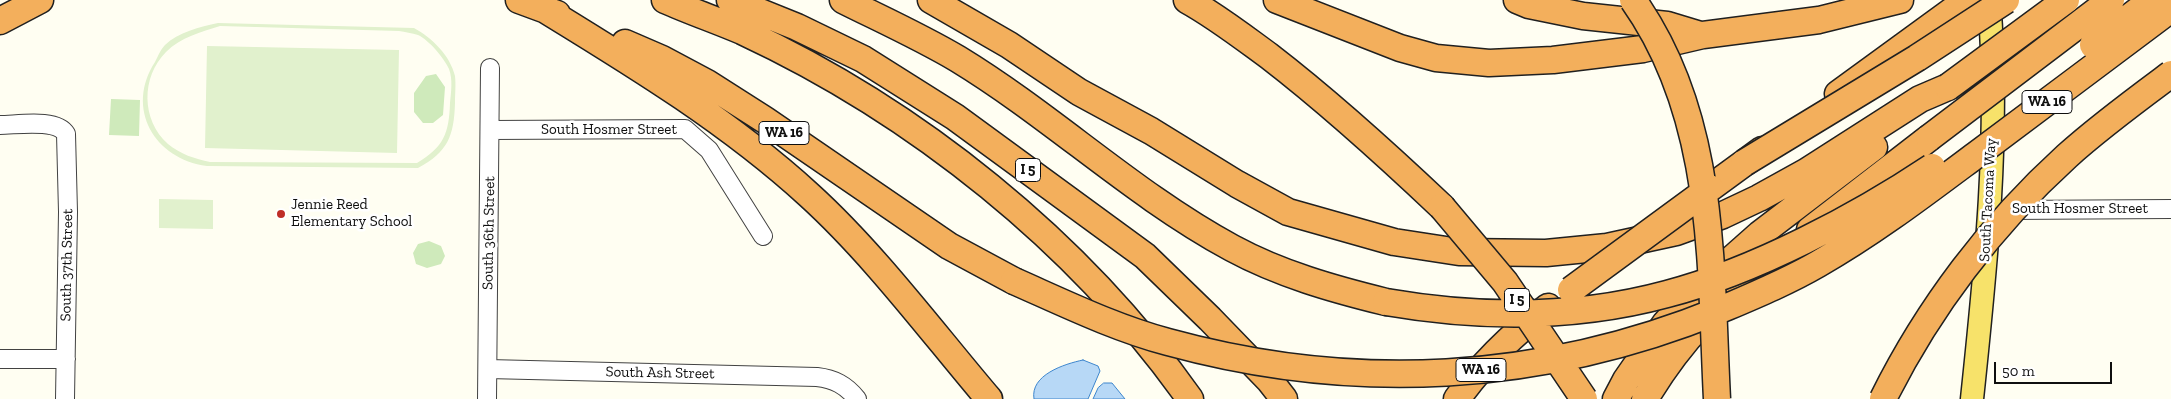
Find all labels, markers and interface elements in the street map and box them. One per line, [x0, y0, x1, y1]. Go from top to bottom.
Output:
road number: WA 16 [2022, 90, 2072, 114]
street label: South Hosmer Street [541, 121, 677, 139]
road number: WA 16 [759, 122, 809, 144]
street label: South Tacoma Way [1976, 138, 2000, 262]
road number: I 5 [1016, 158, 1040, 182]
street label: South 36th Street [479, 176, 499, 290]
place label: Jennie Reed Elementary School [291, 196, 412, 231]
street label: South Hosmer Street [2012, 200, 2148, 218]
street label: South 37th Street [57, 208, 77, 322]
marker: Jennie Reed Elementary School [275, 208, 287, 220]
road number: I 5 [1504, 288, 1530, 312]
scale bar [1996, 352, 2114, 384]
road number: WA 16 [1456, 358, 1506, 382]
text: 50 m [2002, 362, 2035, 380]
street label: South Ash Street [605, 363, 715, 383]

